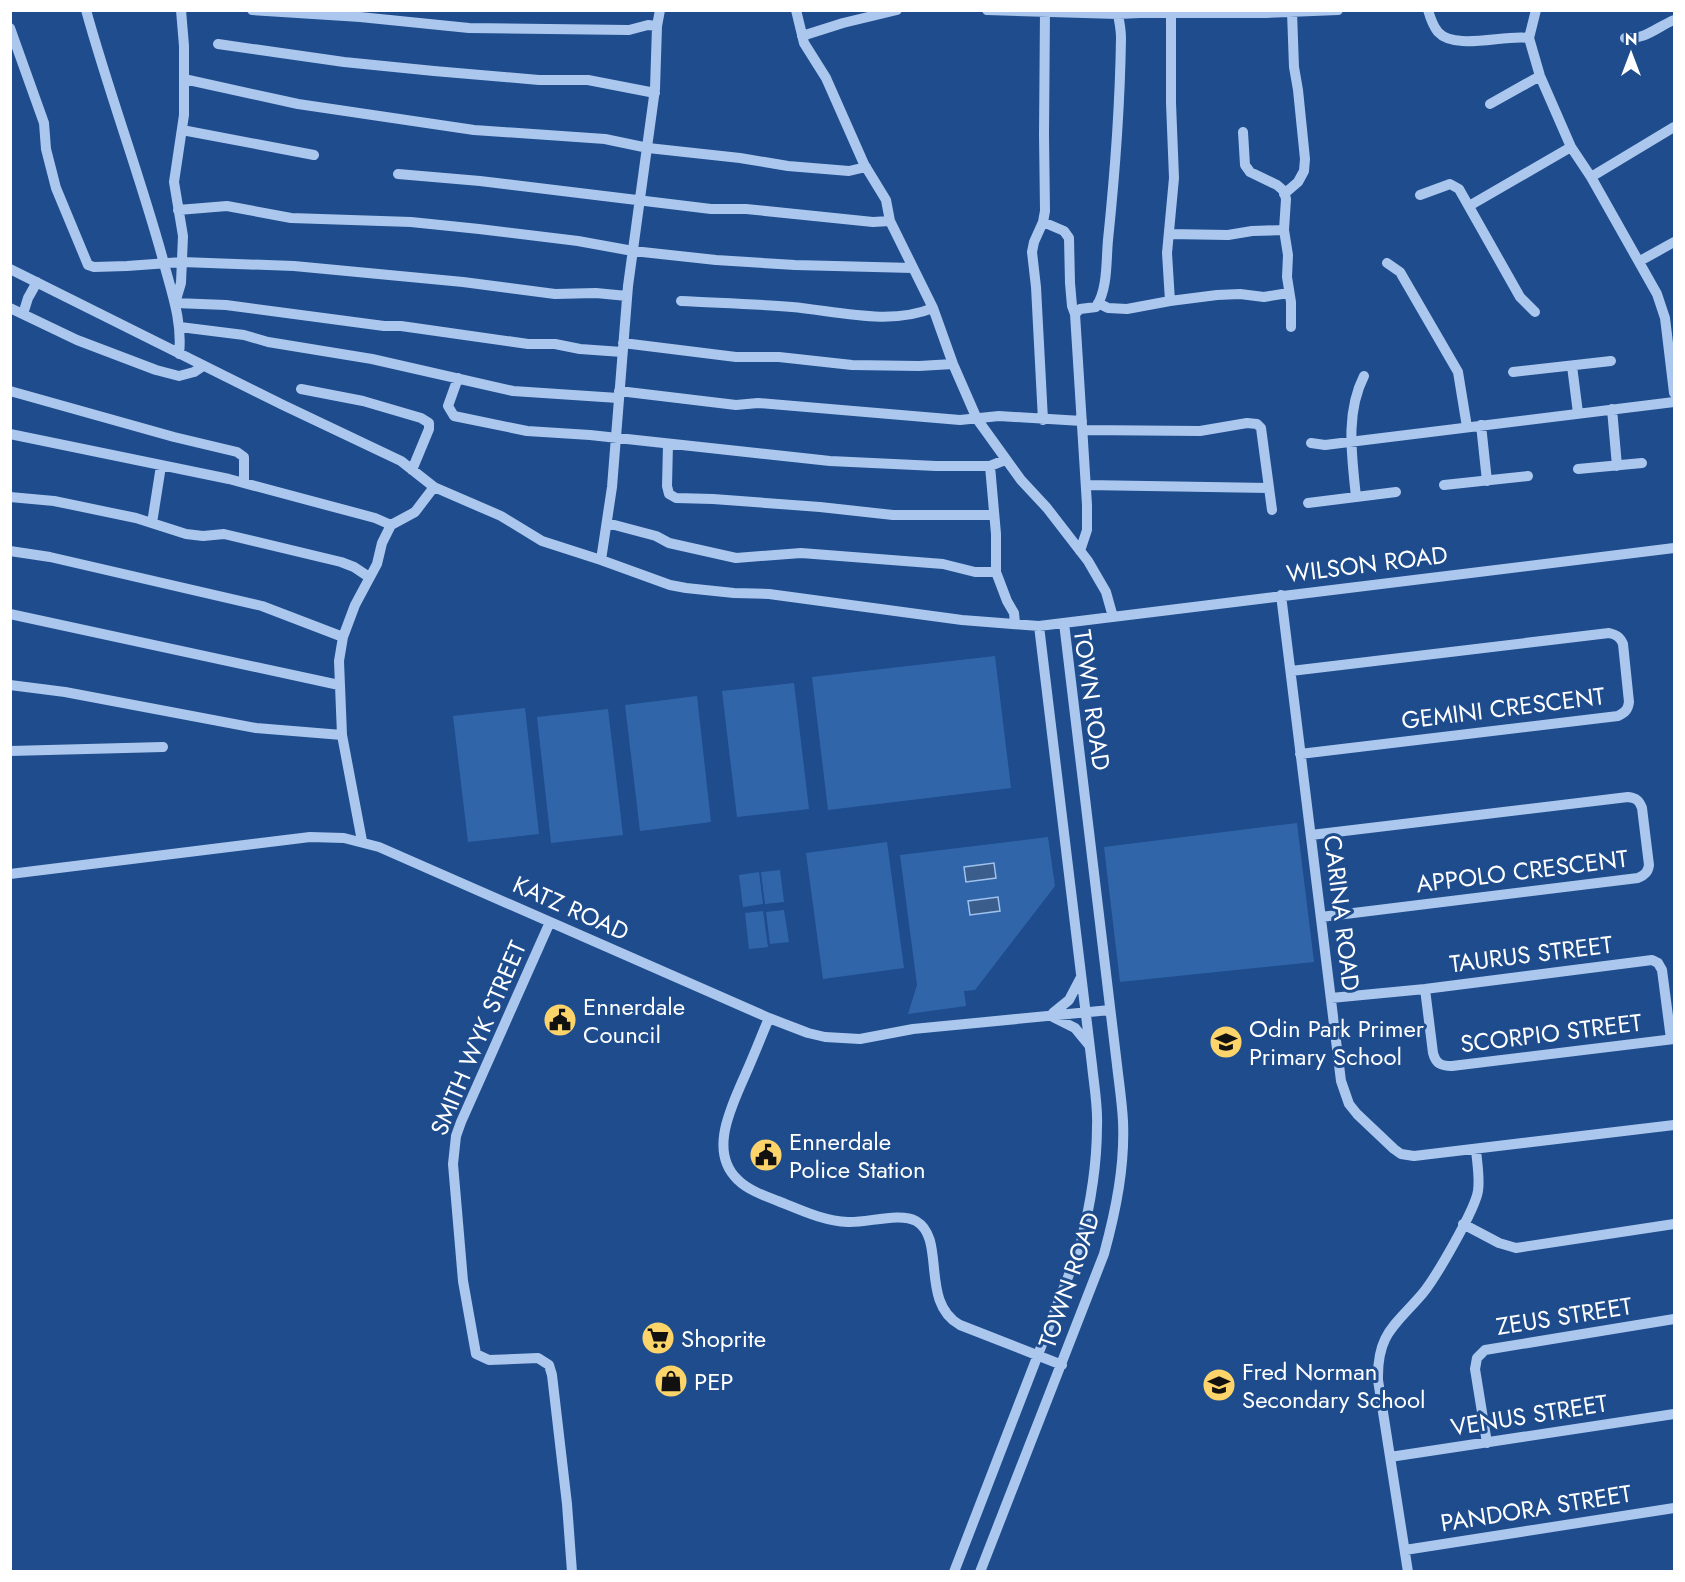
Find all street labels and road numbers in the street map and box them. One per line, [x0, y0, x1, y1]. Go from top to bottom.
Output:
street label: WILSON ROAD [1284, 537, 1450, 591]
street label: TOWN ROAD [1065, 627, 1119, 773]
street label: GEMINI CRESCENT [1399, 678, 1607, 738]
street label: CARINA ROAD [1315, 833, 1369, 993]
street label: APPOLO CRESCENT [1414, 841, 1630, 901]
street label: KATZ ROAD [507, 867, 635, 949]
street label: TAURUS STREET [1448, 927, 1614, 981]
street label: SMITH WYK STREET [421, 935, 535, 1141]
street label: SCORPIO STREET [1458, 1005, 1644, 1061]
street label: TOWN ROAD [1029, 1207, 1109, 1353]
street label: ZEUS STREET [1494, 1288, 1634, 1344]
street label: VENUS STREET [1448, 1385, 1610, 1445]
street label: PANDORA STREET [1438, 1476, 1634, 1540]

